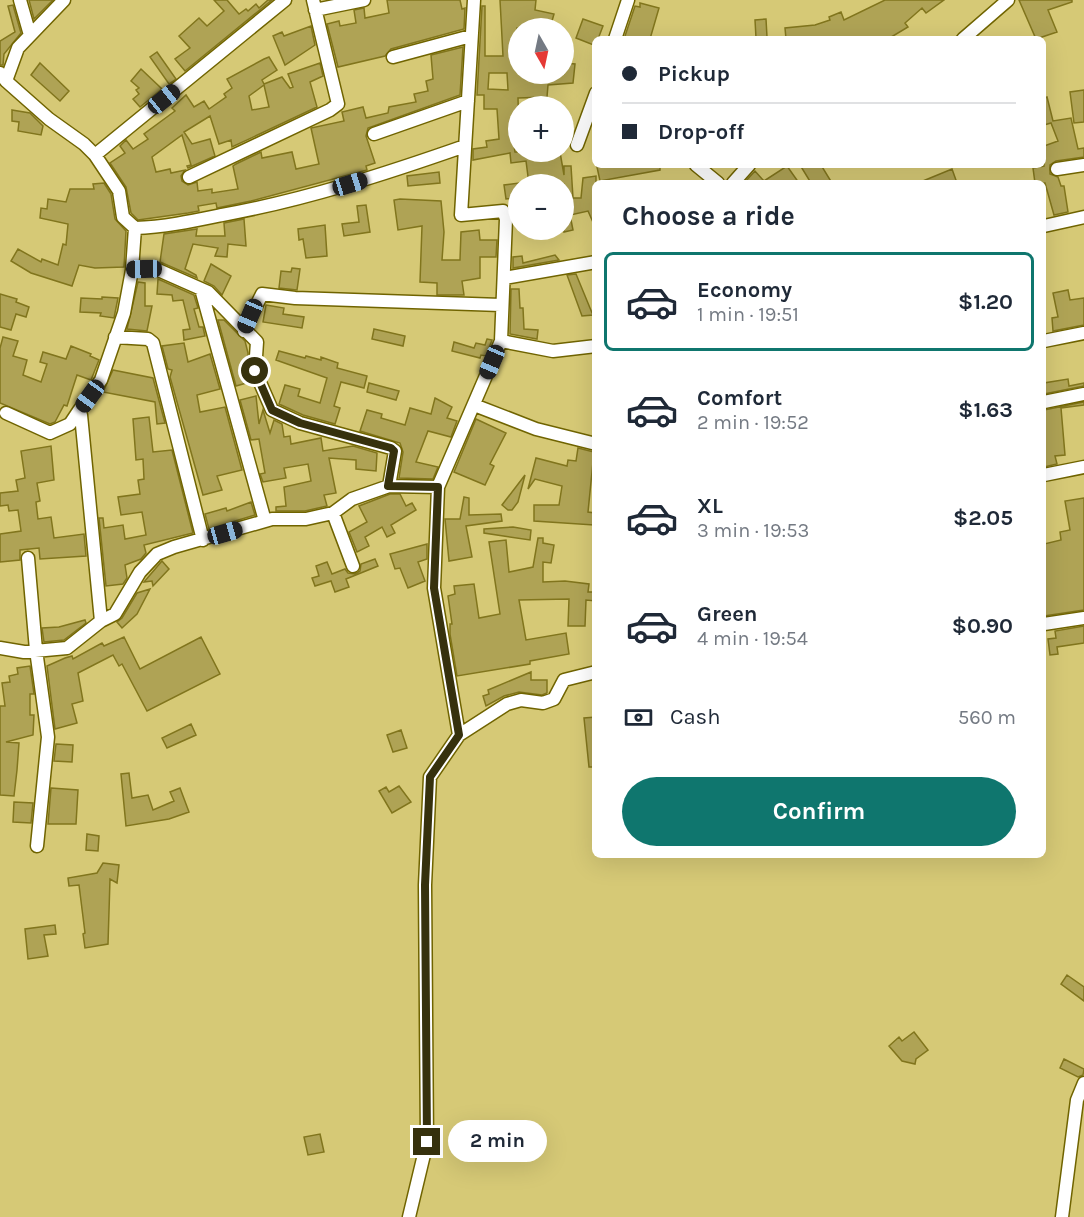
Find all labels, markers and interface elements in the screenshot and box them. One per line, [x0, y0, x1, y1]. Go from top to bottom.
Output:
north arrow [508, 18, 574, 84]
map controls [508, 18, 574, 240]
text: Pickup [658, 61, 730, 87]
car [144, 81, 184, 117]
button: + [508, 96, 574, 162]
text: Drop-off [658, 119, 744, 145]
car [330, 170, 370, 198]
button: − [508, 174, 574, 240]
text: Choose a ride [622, 200, 795, 232]
car [126, 260, 162, 278]
icon: car [625, 275, 679, 329]
text: Economy [697, 277, 792, 303]
text: $1.20 [958, 289, 1013, 315]
car [235, 296, 265, 336]
text: 1 min · 19:51 [697, 303, 799, 326]
car [477, 342, 507, 382]
route start [241, 357, 268, 384]
car [72, 376, 108, 416]
icon: car [625, 383, 679, 437]
text: Comfort [697, 385, 782, 411]
text: $1.63 [958, 397, 1013, 423]
text: 2 min · 19:52 [697, 411, 809, 434]
icon: car [625, 491, 679, 545]
text: XL [697, 493, 723, 519]
text: $2.05 [953, 505, 1013, 531]
car [205, 519, 245, 547]
text: 3 min · 19:53 [697, 519, 809, 542]
icon: car [625, 599, 679, 653]
text: Green [697, 601, 758, 627]
text: $0.90 [952, 613, 1013, 639]
text: 4 min · 19:54 [697, 627, 808, 650]
icon: cash [622, 701, 655, 734]
text: Cash [670, 704, 720, 730]
text: 560 m [958, 706, 1016, 729]
button: Confirm [622, 777, 1016, 846]
callout: 2 min [448, 1121, 547, 1163]
route end [413, 1128, 440, 1155]
text: 2 min [470, 1129, 525, 1152]

